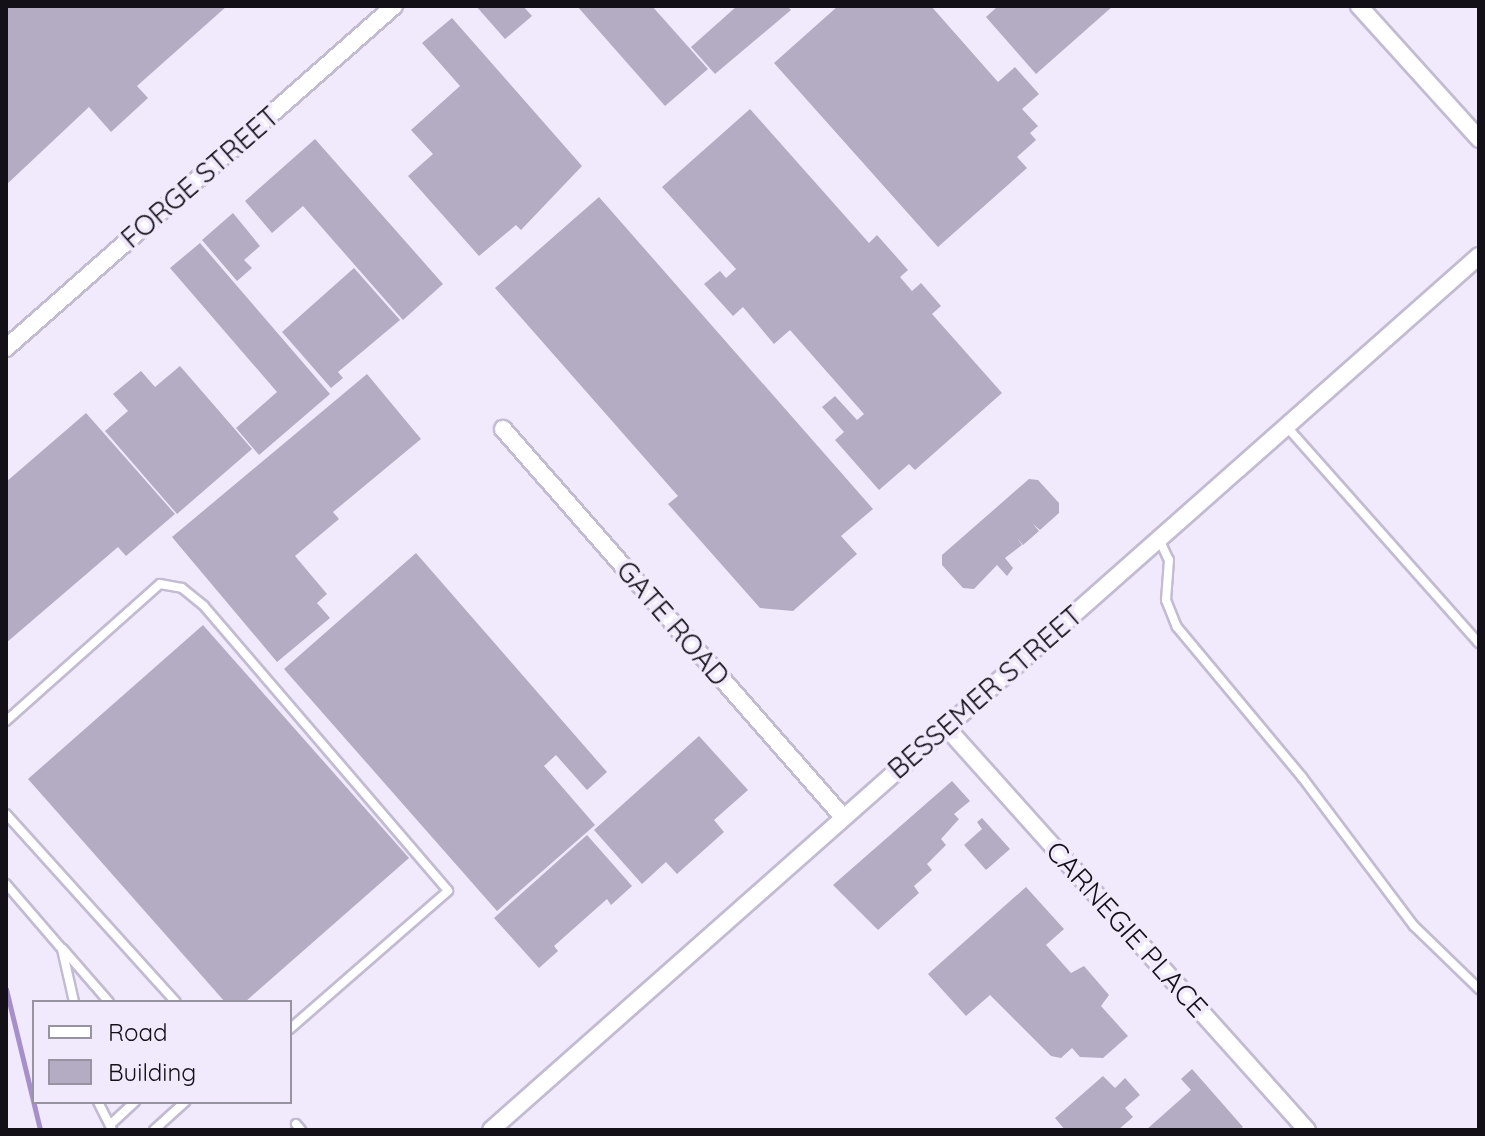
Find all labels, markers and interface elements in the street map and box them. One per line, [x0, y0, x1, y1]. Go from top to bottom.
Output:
street label: FORGE STREET [114, 99, 286, 255]
street label: GATE ROAD [610, 554, 736, 692]
street label: BESSEMER STREET [881, 598, 1089, 786]
street label: CARNEGIE PLACE [1039, 834, 1215, 1024]
legend [32, 1000, 292, 1104]
text: Road [108, 1017, 168, 1047]
text: Building [108, 1057, 196, 1087]

